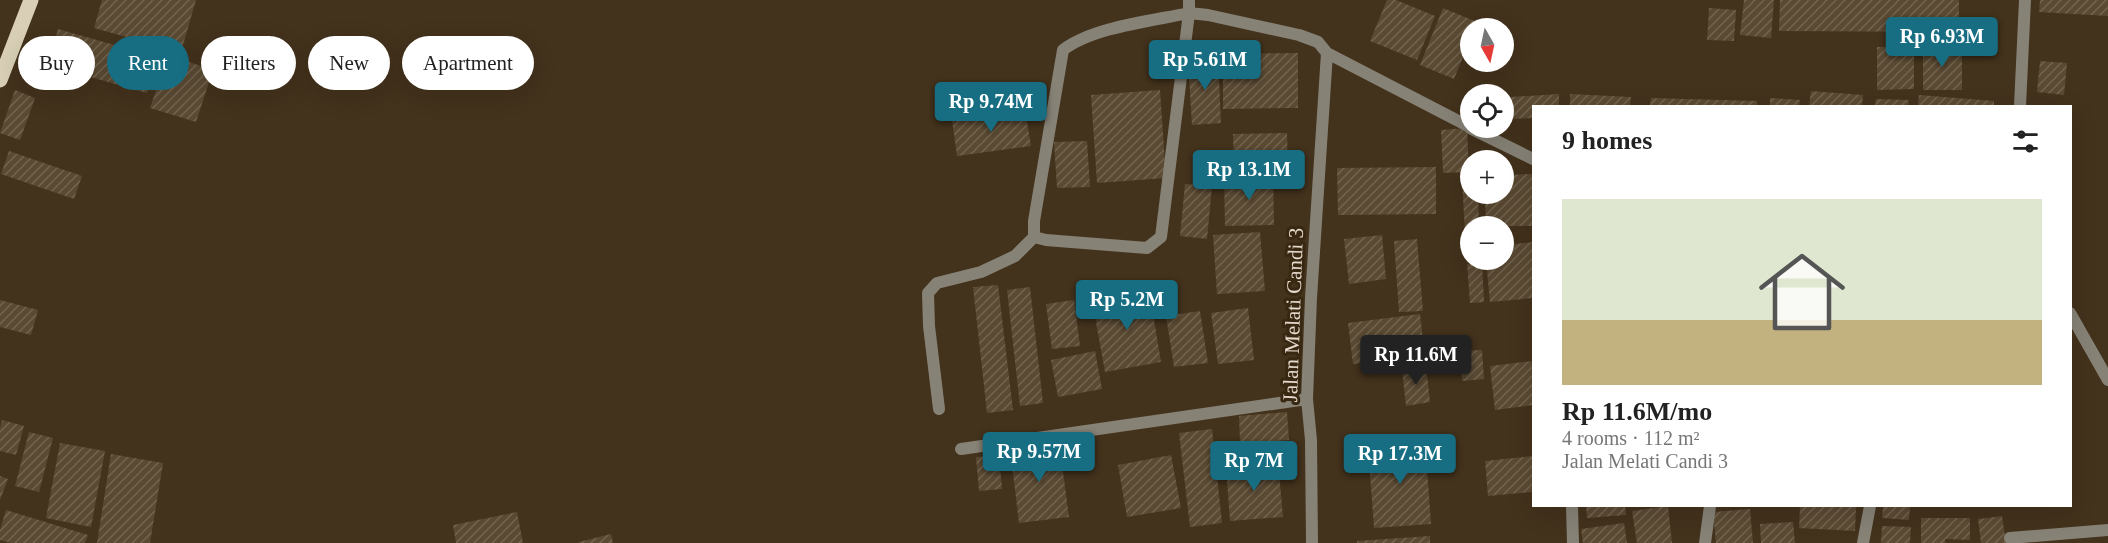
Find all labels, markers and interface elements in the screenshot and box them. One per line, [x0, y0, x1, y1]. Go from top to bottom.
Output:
pin: Rp 6.93M [1880, 17, 2004, 68]
north arrow [1460, 18, 1514, 72]
map controls [1460, 18, 1514, 270]
text: Rp 6.93M [1900, 25, 1984, 47]
chip: Buy [18, 36, 95, 90]
chip: Rent [107, 36, 189, 90]
chip: Filters [201, 36, 296, 90]
chip: New [308, 36, 390, 90]
chip: Apartment [402, 36, 534, 90]
pin: Rp 5.61M [1143, 40, 1267, 91]
text: Rp 5.61M [1163, 48, 1247, 70]
pin: Rp 9.74M [929, 82, 1053, 133]
button: locate [1460, 84, 1514, 138]
text: Rp 9.74M [949, 90, 1033, 112]
icon: filters [2009, 125, 2042, 158]
text: 9 homes [1562, 126, 1652, 155]
pin: Rp 13.1M [1187, 150, 1311, 201]
button: + [1460, 150, 1514, 204]
text: Rp 13.1M [1207, 158, 1291, 180]
button: − [1460, 216, 1514, 270]
street label: Jalan Melati Candi 3 [1278, 227, 1308, 403]
icon: home [1748, 238, 1856, 346]
pin: Rp 5.2M [1072, 280, 1182, 331]
text: Rp 5.2M [1090, 288, 1164, 310]
pin: Rp 11.6M [1354, 335, 1478, 386]
text: Rp 11.6M [1374, 343, 1458, 365]
text: Rp 11.6M/mo [1562, 397, 1712, 426]
text: 4 rooms · 112 m² [1562, 427, 1699, 449]
pin: Rp 9.57M [977, 432, 1101, 483]
pin: Rp 17.3M [1338, 434, 1462, 485]
text: Rp 9.57M [997, 440, 1081, 462]
pin: Rp 7M [1212, 441, 1296, 492]
text: Rp 17.3M [1358, 442, 1442, 464]
text: Rp 7M [1224, 449, 1284, 471]
text: Jalan Melati Candi 3 [1562, 450, 1728, 472]

